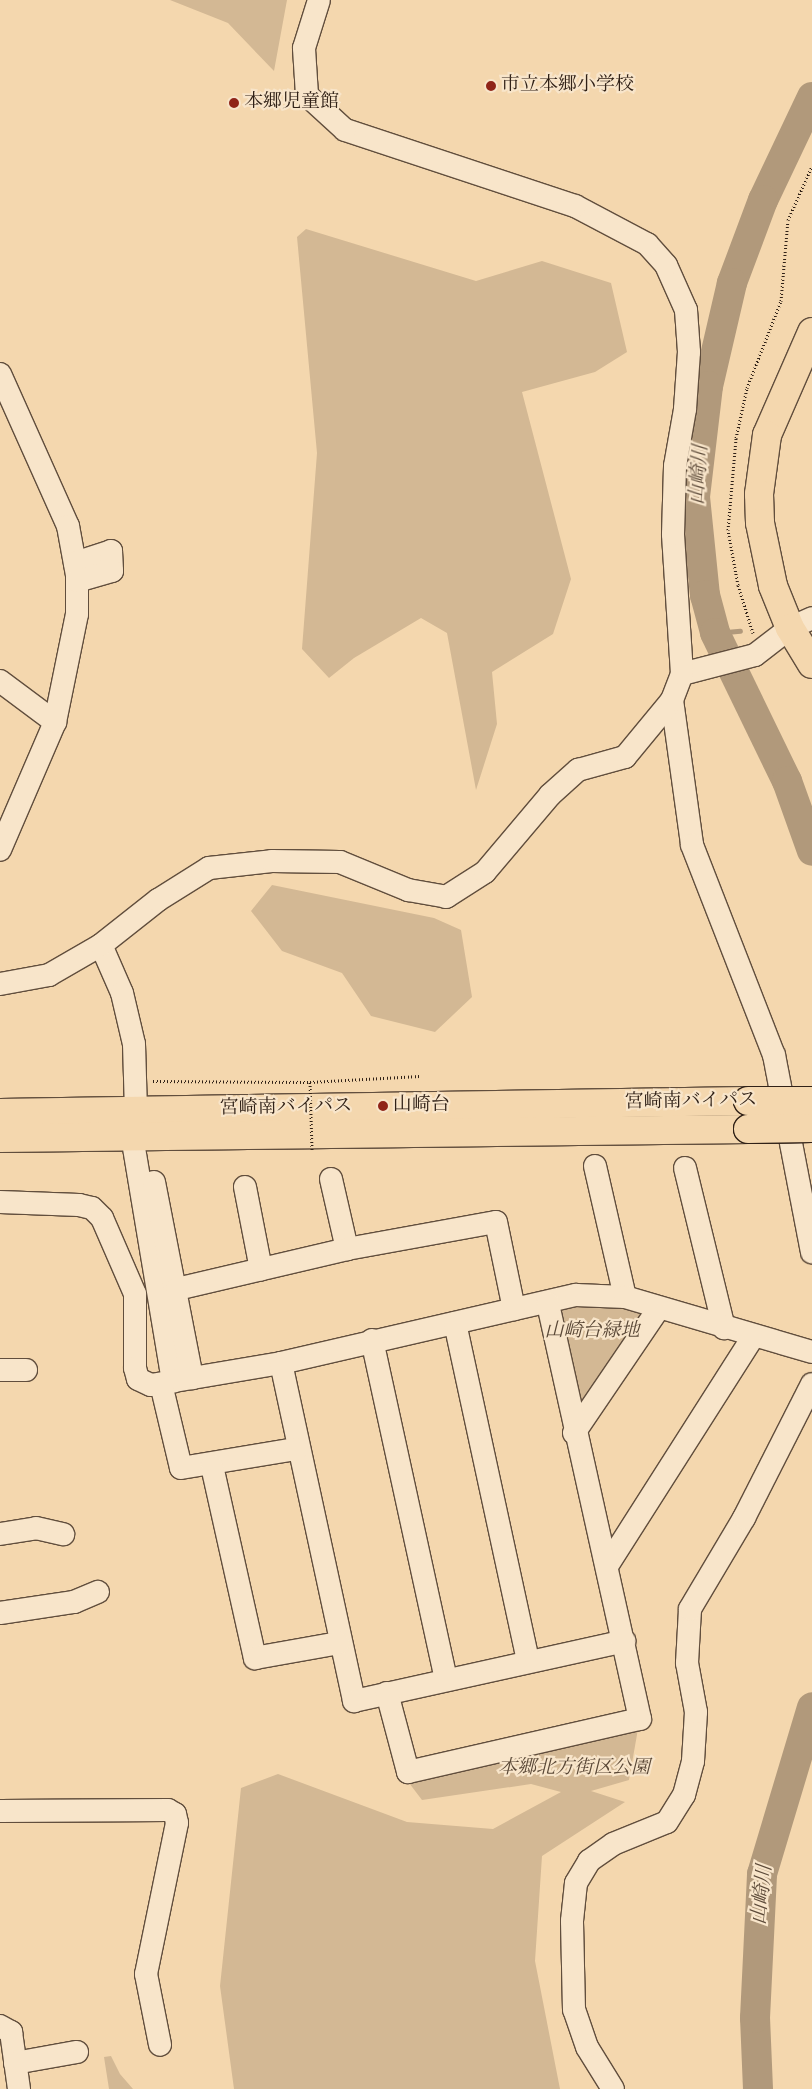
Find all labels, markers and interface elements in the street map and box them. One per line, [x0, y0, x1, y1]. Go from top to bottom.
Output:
place label: 市立本郷小学校 [501, 75, 634, 97]
marker: 市立本郷小学校 [485, 80, 497, 92]
place label: 本郷児童館 [244, 92, 339, 114]
marker: 本郷児童館 [228, 97, 240, 109]
water label: 山崎川 [686, 444, 714, 506]
street label: 宮崎南バイパス [624, 1089, 758, 1115]
street label: 宮崎南バイパス [219, 1095, 353, 1121]
place label: 山崎台 [393, 1095, 450, 1117]
marker: 山崎台 [377, 1100, 389, 1112]
park label: 山崎台緑地 [545, 1321, 639, 1343]
park label: 本郷北方街区公園 [498, 1758, 650, 1780]
water label: 山崎川 [748, 1864, 778, 1926]

